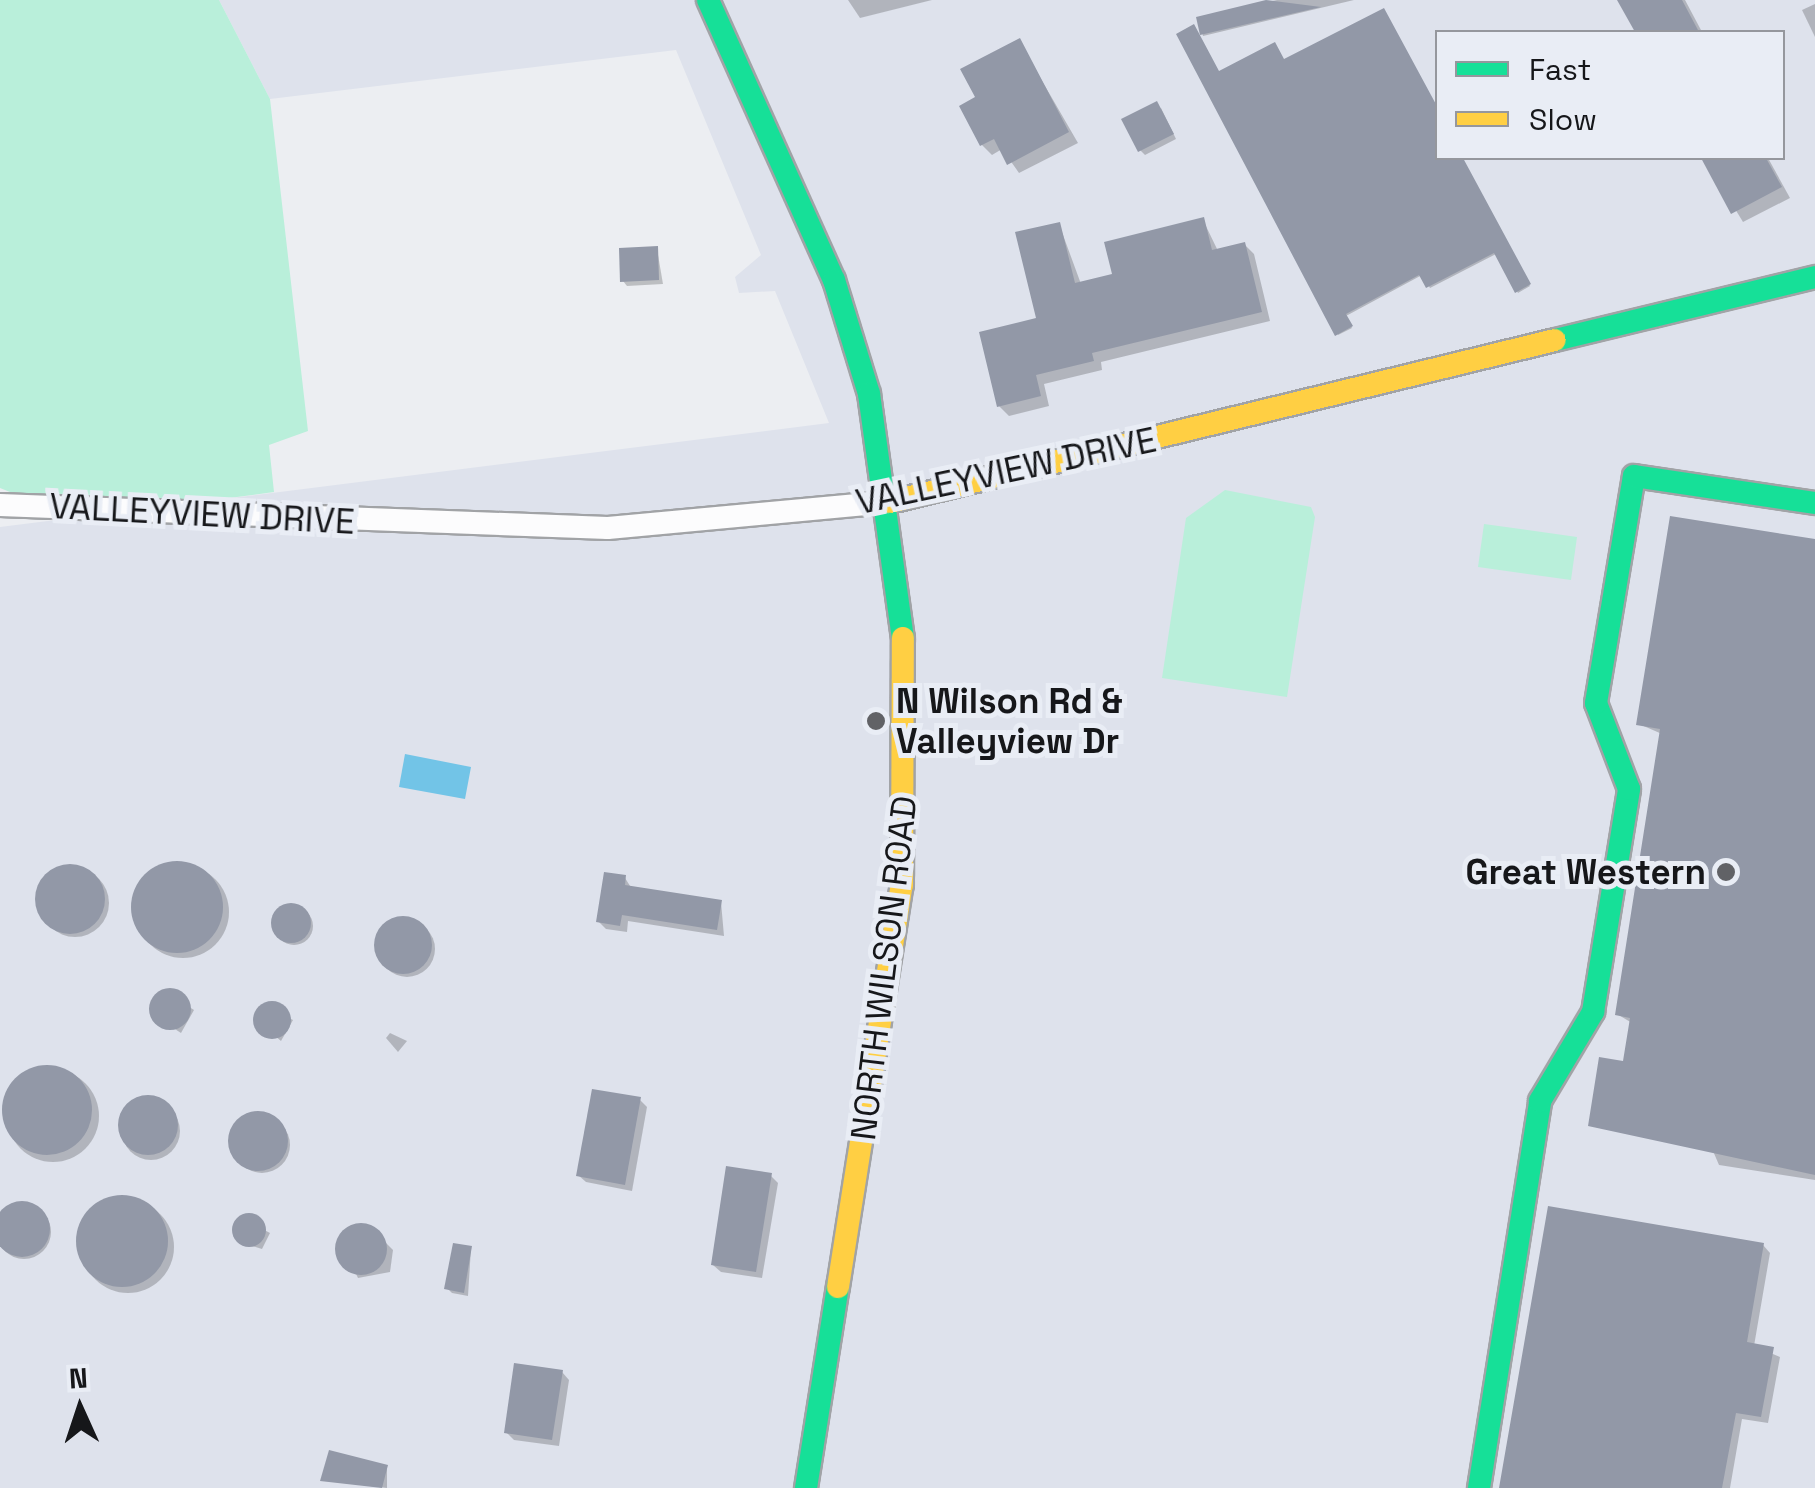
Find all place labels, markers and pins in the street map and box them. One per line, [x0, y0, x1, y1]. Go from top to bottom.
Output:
place label: N Wilson Rd & Valleyview Dr [896, 680, 1123, 762]
marker: N Wilson Rd & Valleyview Dr [865, 710, 887, 732]
place label: Great Western [1465, 851, 1706, 893]
marker: Great Western [1715, 861, 1737, 883]

